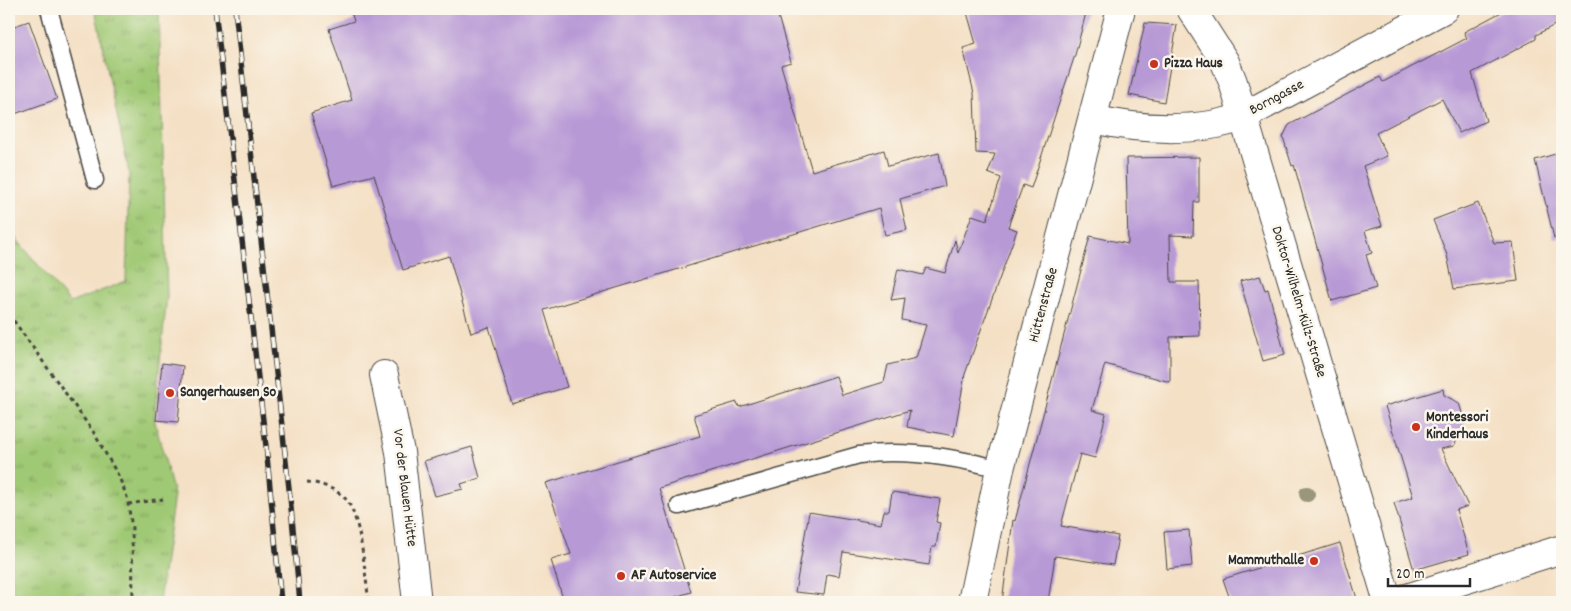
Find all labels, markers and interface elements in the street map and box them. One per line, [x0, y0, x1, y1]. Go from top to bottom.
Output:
place label: Pizza Haus [1164, 53, 1223, 75]
marker: Pizza Haus [1148, 58, 1160, 70]
street label: Borngasse [1246, 74, 1309, 122]
street label: Doktor-Wilhelm-Külz-Straße [1265, 224, 1332, 381]
street label: Hüttenstraße [1023, 265, 1065, 345]
place label: Sangerhausen So [180, 382, 277, 404]
marker: Sangerhausen So [164, 387, 176, 399]
place label: Montessori Kinderhaus [1426, 407, 1489, 446]
marker: Montessori Kinderhaus [1410, 421, 1422, 433]
street label: Vor der Blauen Hütte [386, 428, 422, 549]
place label: Mammuthalle [1228, 550, 1304, 572]
marker: Mammuthalle [1308, 555, 1320, 567]
scale bar [1388, 556, 1471, 588]
text: 20 m [1396, 564, 1424, 586]
place label: AF Autoservice [631, 565, 717, 587]
marker: AF Autoservice [615, 570, 627, 582]

